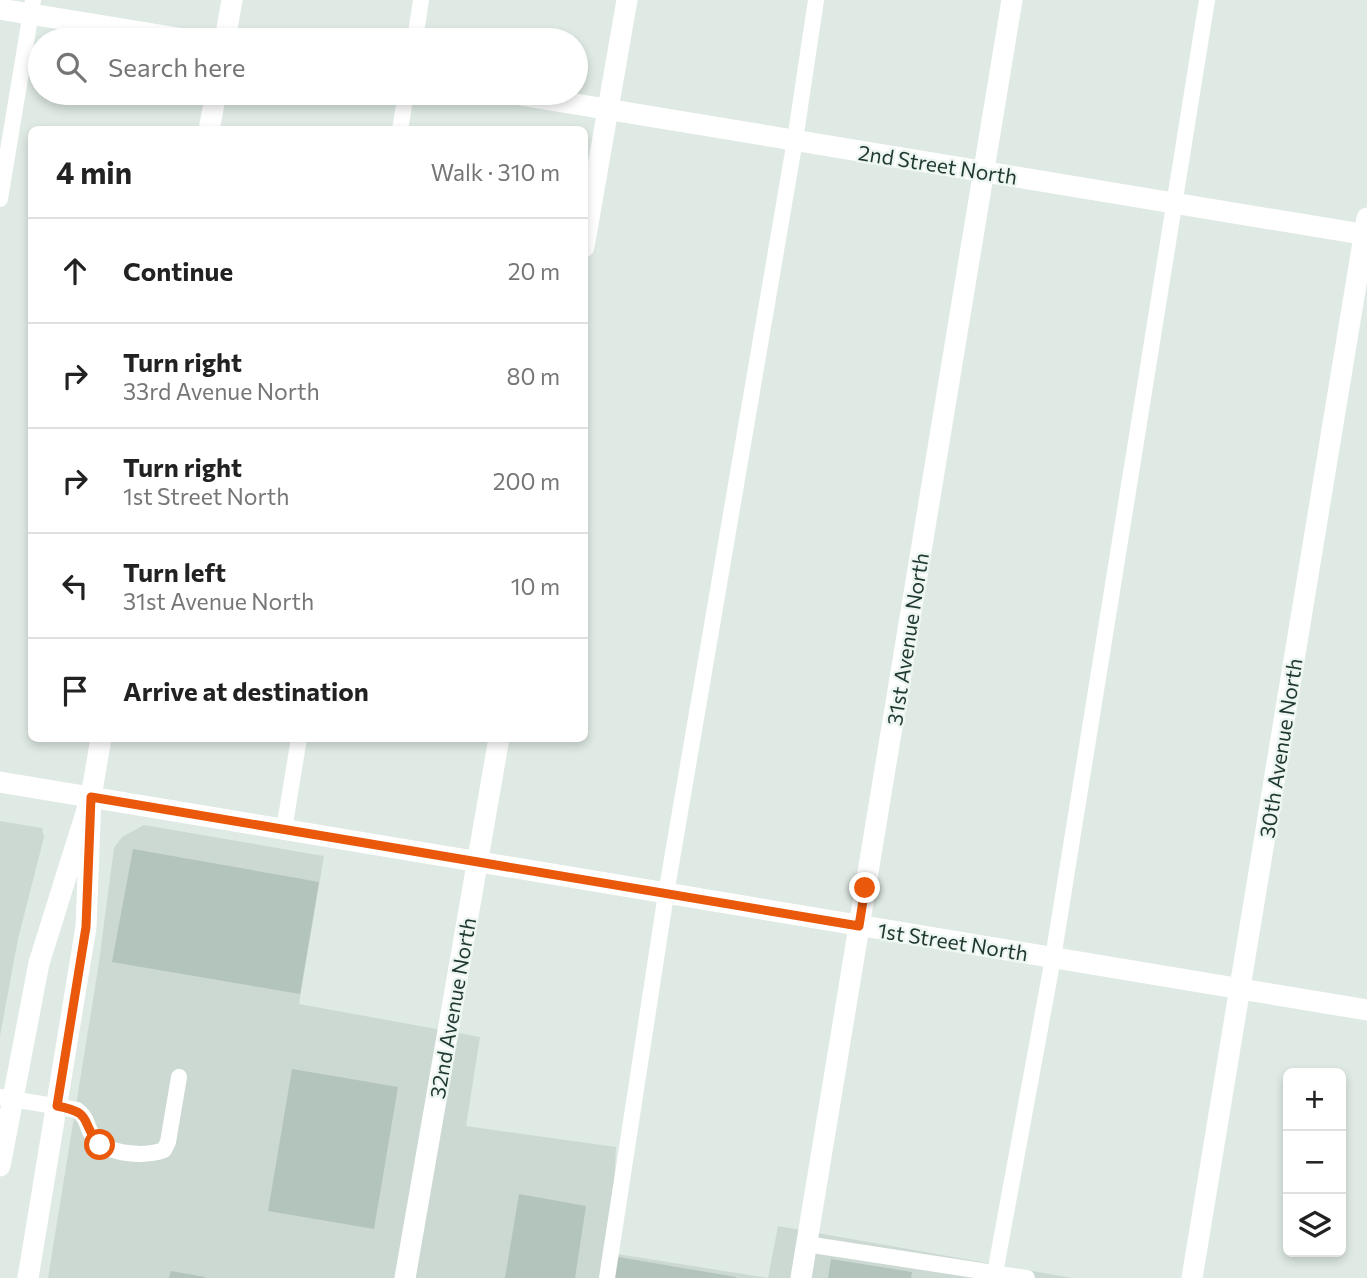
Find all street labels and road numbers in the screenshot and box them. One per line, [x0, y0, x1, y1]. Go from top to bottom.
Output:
street label: 2nd Street North [857, 139, 1019, 189]
street label: 31st Avenue North [881, 551, 933, 727]
street label: 30th Avenue North [1253, 656, 1307, 840]
street label: 32nd Avenue North [424, 916, 480, 1100]
street label: 1st Street North [876, 917, 1030, 965]

